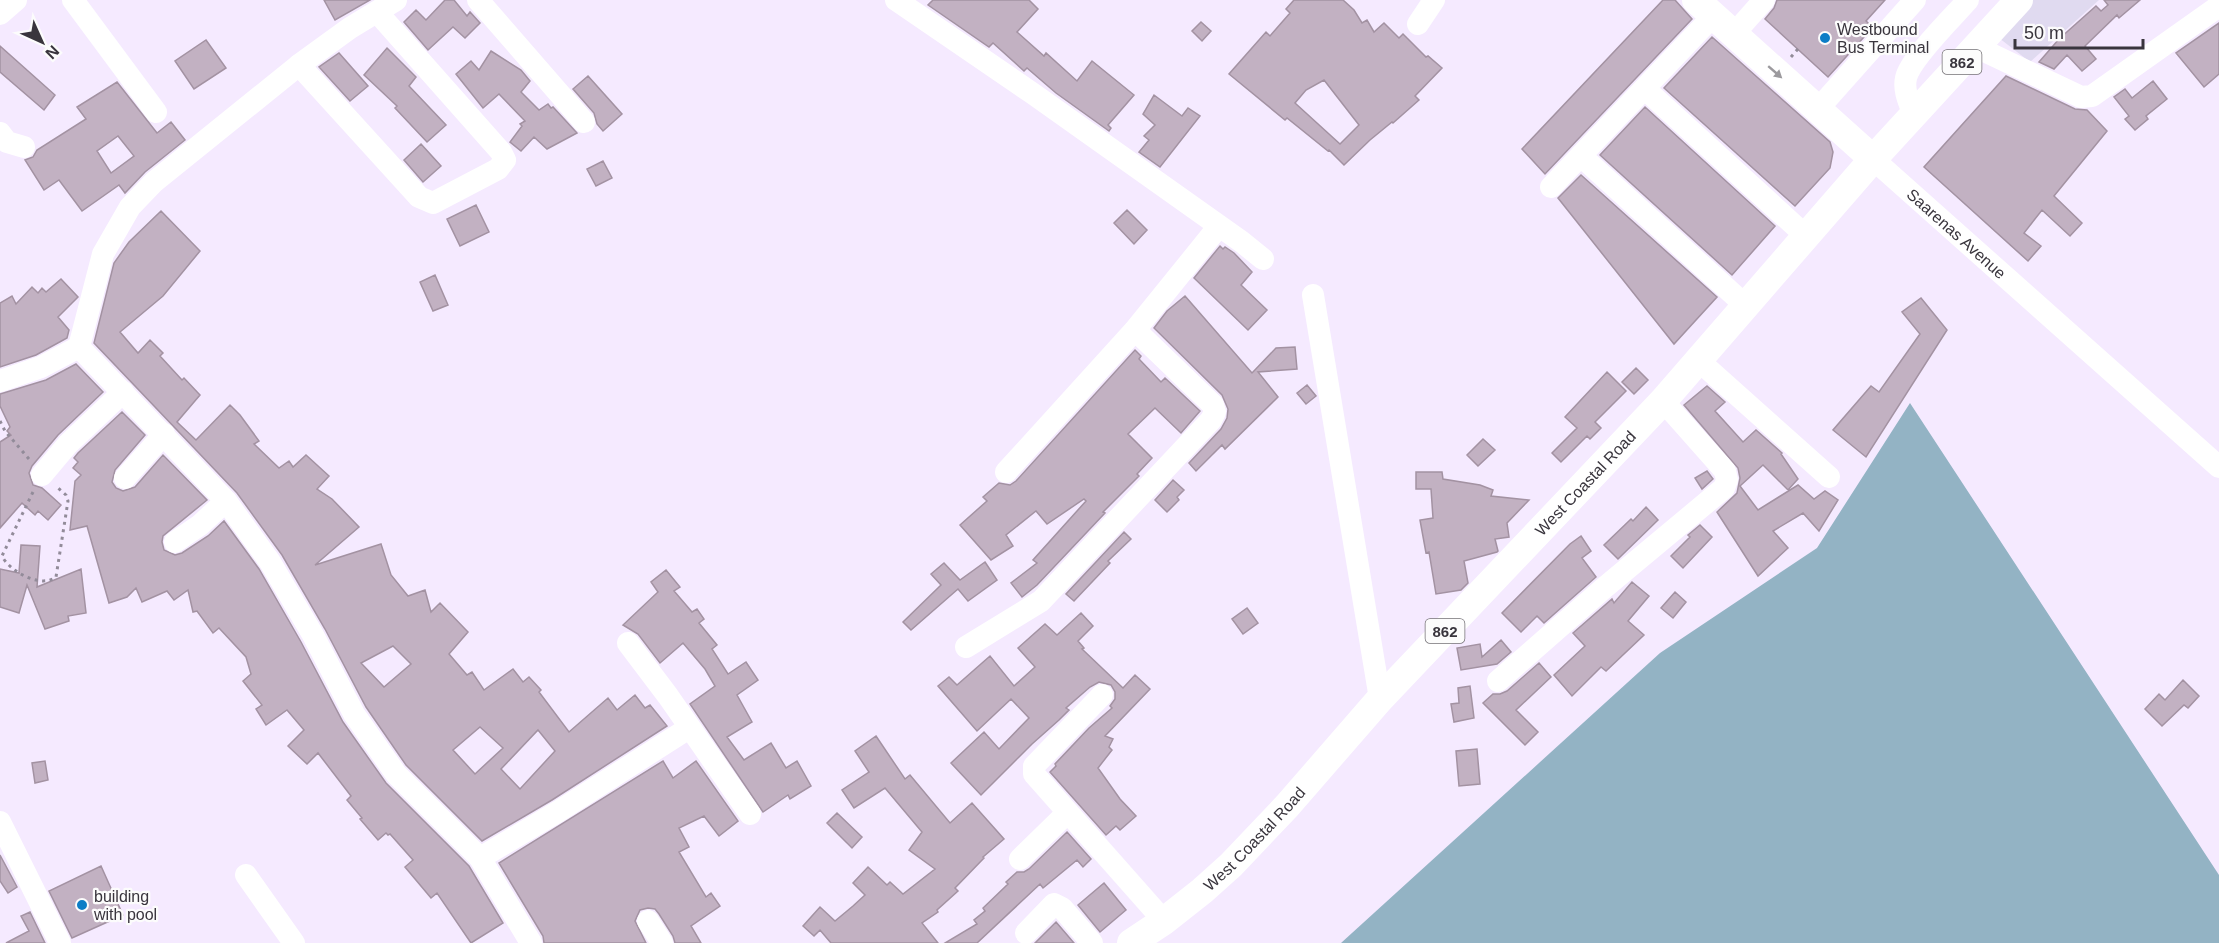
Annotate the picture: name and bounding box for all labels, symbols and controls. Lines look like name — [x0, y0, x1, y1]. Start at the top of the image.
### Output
north arrow — [12, 12, 72, 72]
scale bar — [2015, 12, 2142, 50]
place label: Westbound Bus Terminal — [1837, 21, 1929, 56]
text: 50 m — [2024, 23, 2064, 43]
marker: Westbound Bus Terminal — [1818, 31, 1832, 45]
text: N — [42, 42, 62, 62]
road number: 862 — [1942, 50, 1982, 74]
one-way arrow — [1768, 65, 1783, 79]
street label: Saarenas Avenue — [1904, 185, 2009, 282]
street label: West Coastal Road — [1532, 427, 1639, 539]
road number: 862 — [1426, 619, 1464, 643]
street label: West Coastal Road — [1200, 783, 1308, 894]
place label: building with pool — [93, 888, 157, 923]
marker: building with pool — [75, 898, 89, 912]

